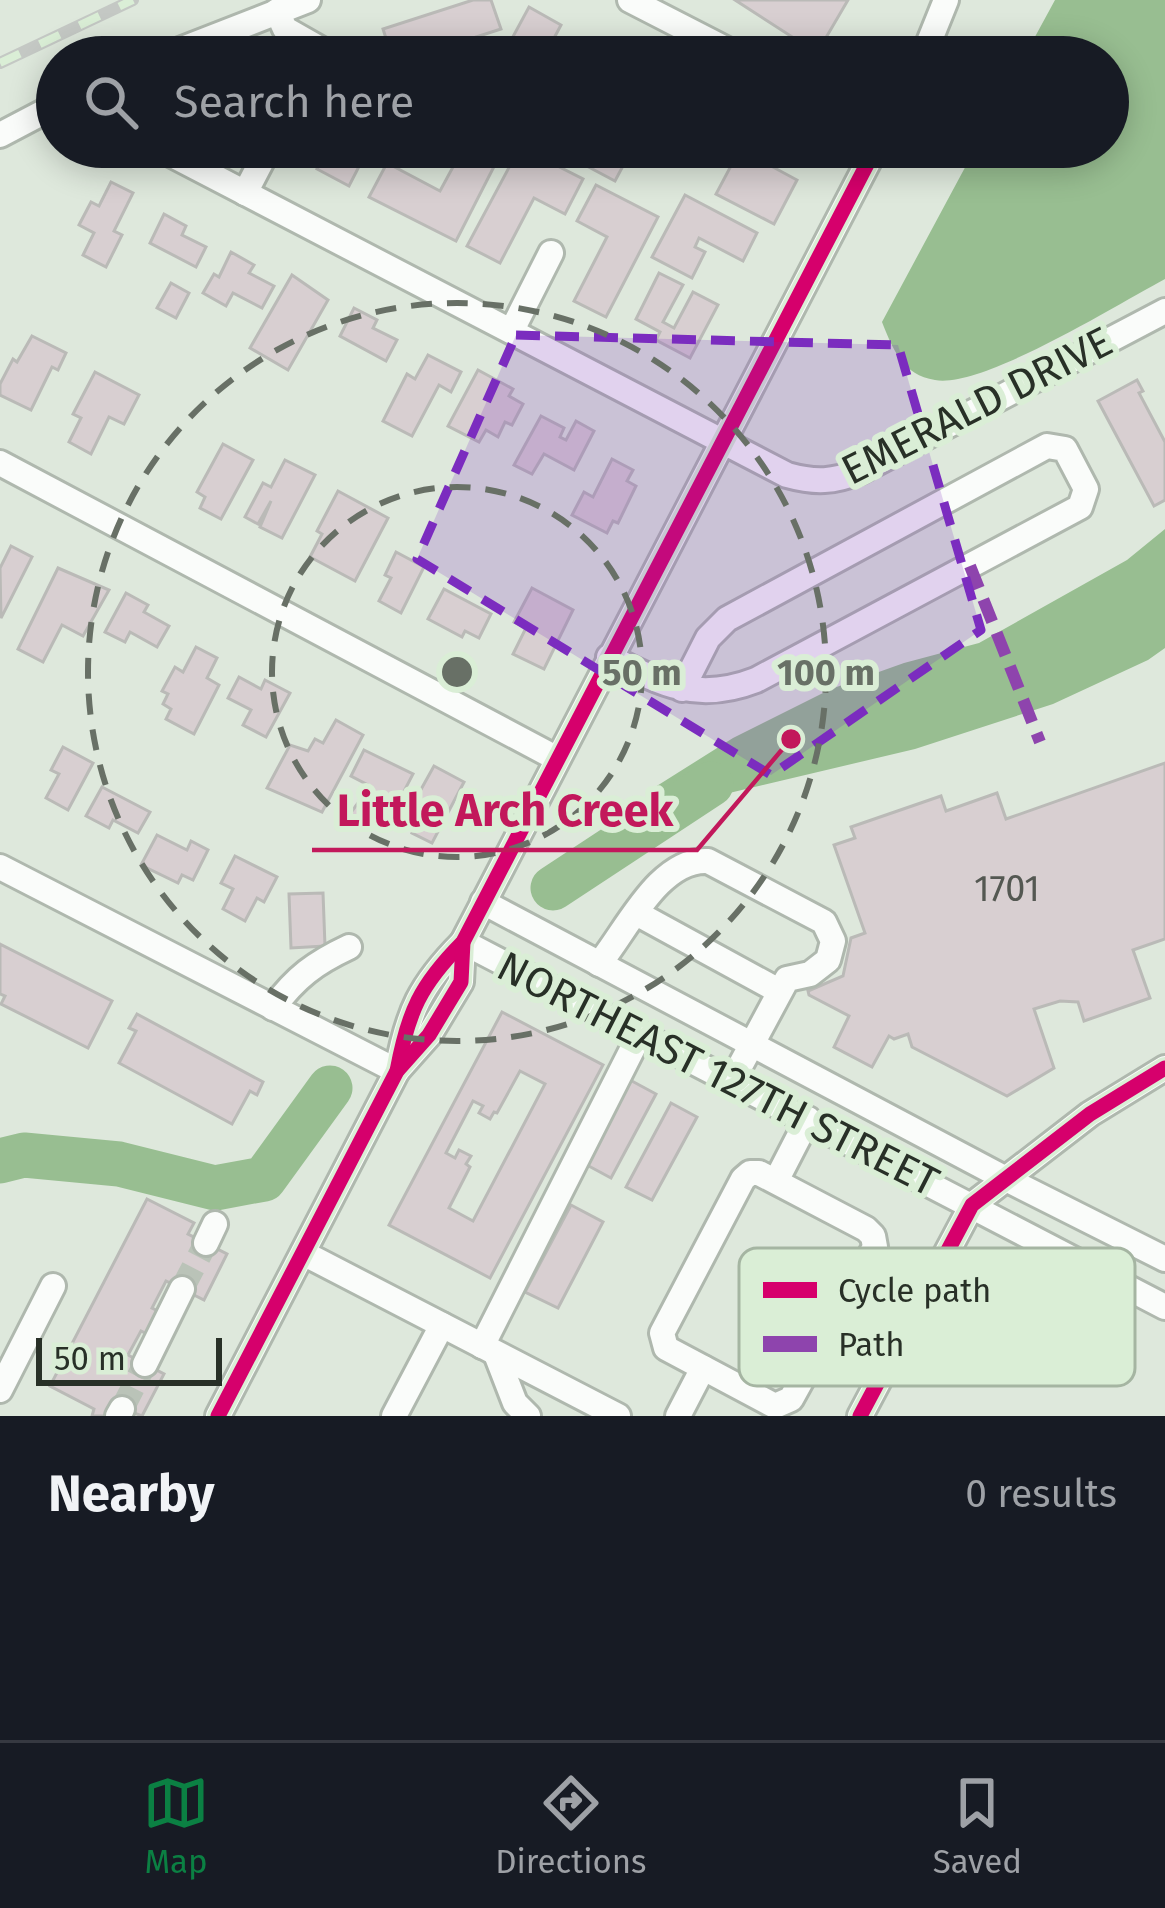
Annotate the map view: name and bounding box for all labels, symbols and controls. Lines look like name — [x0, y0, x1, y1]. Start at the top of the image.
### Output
search box — [36, 36, 1129, 168]
icon: search — [78, 69, 144, 135]
text: Search here — [174, 75, 414, 129]
street label: EMERALD DRIVE — [833, 316, 1121, 496]
centre of rings — [436, 651, 478, 693]
text: 50 m — [602, 651, 682, 695]
text: 100 m — [777, 651, 875, 695]
callout: Little Arch Creek — [312, 769, 697, 850]
text: Little Arch Creek — [337, 784, 674, 838]
house number: 1701 — [974, 867, 1040, 911]
street label: NORTHEAST 127TH STREET — [489, 941, 947, 1207]
legend — [739, 1248, 1135, 1386]
text: Cycle path — [838, 1271, 991, 1311]
text: Path — [838, 1325, 905, 1365]
scale bar — [36, 1332, 222, 1385]
text: 50 m — [54, 1339, 126, 1379]
text: Nearby — [48, 1463, 214, 1525]
text: 0 results — [965, 1471, 1117, 1517]
tab: Map — [143, 1770, 209, 1882]
tab: Directions — [495, 1770, 647, 1882]
tab: Saved — [933, 1770, 1022, 1882]

